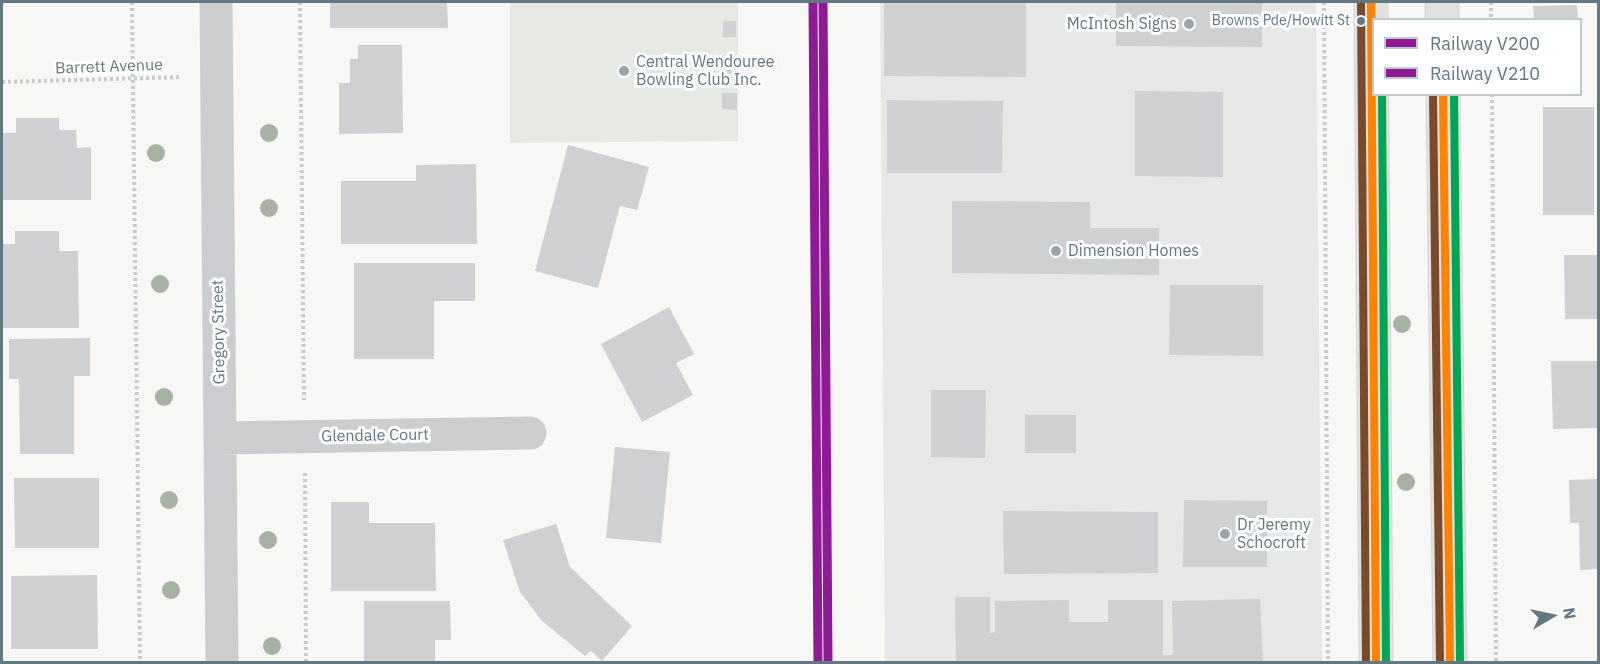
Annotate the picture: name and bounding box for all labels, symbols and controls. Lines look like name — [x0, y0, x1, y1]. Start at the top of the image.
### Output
place label: Browns Pde/Howitt St — [1212, 13, 1350, 29]
place label: McIntosh Signs — [1067, 14, 1177, 34]
marker: Browns Pde/Howitt St — [1355, 15, 1367, 27]
marker: McIntosh Signs — [1182, 17, 1196, 31]
legend — [1372, 18, 1582, 96]
text: Railway V200 — [1430, 32, 1540, 55]
place label: Central Wendouree Bowling Club Inc. — [636, 52, 774, 90]
street label: Barrett Avenue — [55, 56, 163, 78]
text: Railway V210 — [1430, 62, 1540, 85]
marker: Central Wendouree Bowling Club Inc. — [617, 64, 631, 78]
place label: Dimension Homes — [1068, 241, 1199, 261]
marker: Dimension Homes — [1049, 244, 1063, 258]
street label: Gregory Street — [208, 279, 230, 385]
street label: Glendale Court — [321, 425, 429, 447]
place label: Dr Jeremy Schocroft — [1237, 515, 1311, 553]
marker: Dr Jeremy Schocroft — [1218, 527, 1232, 541]
north arrow — [1522, 586, 1582, 646]
text: N — [1559, 606, 1581, 620]

